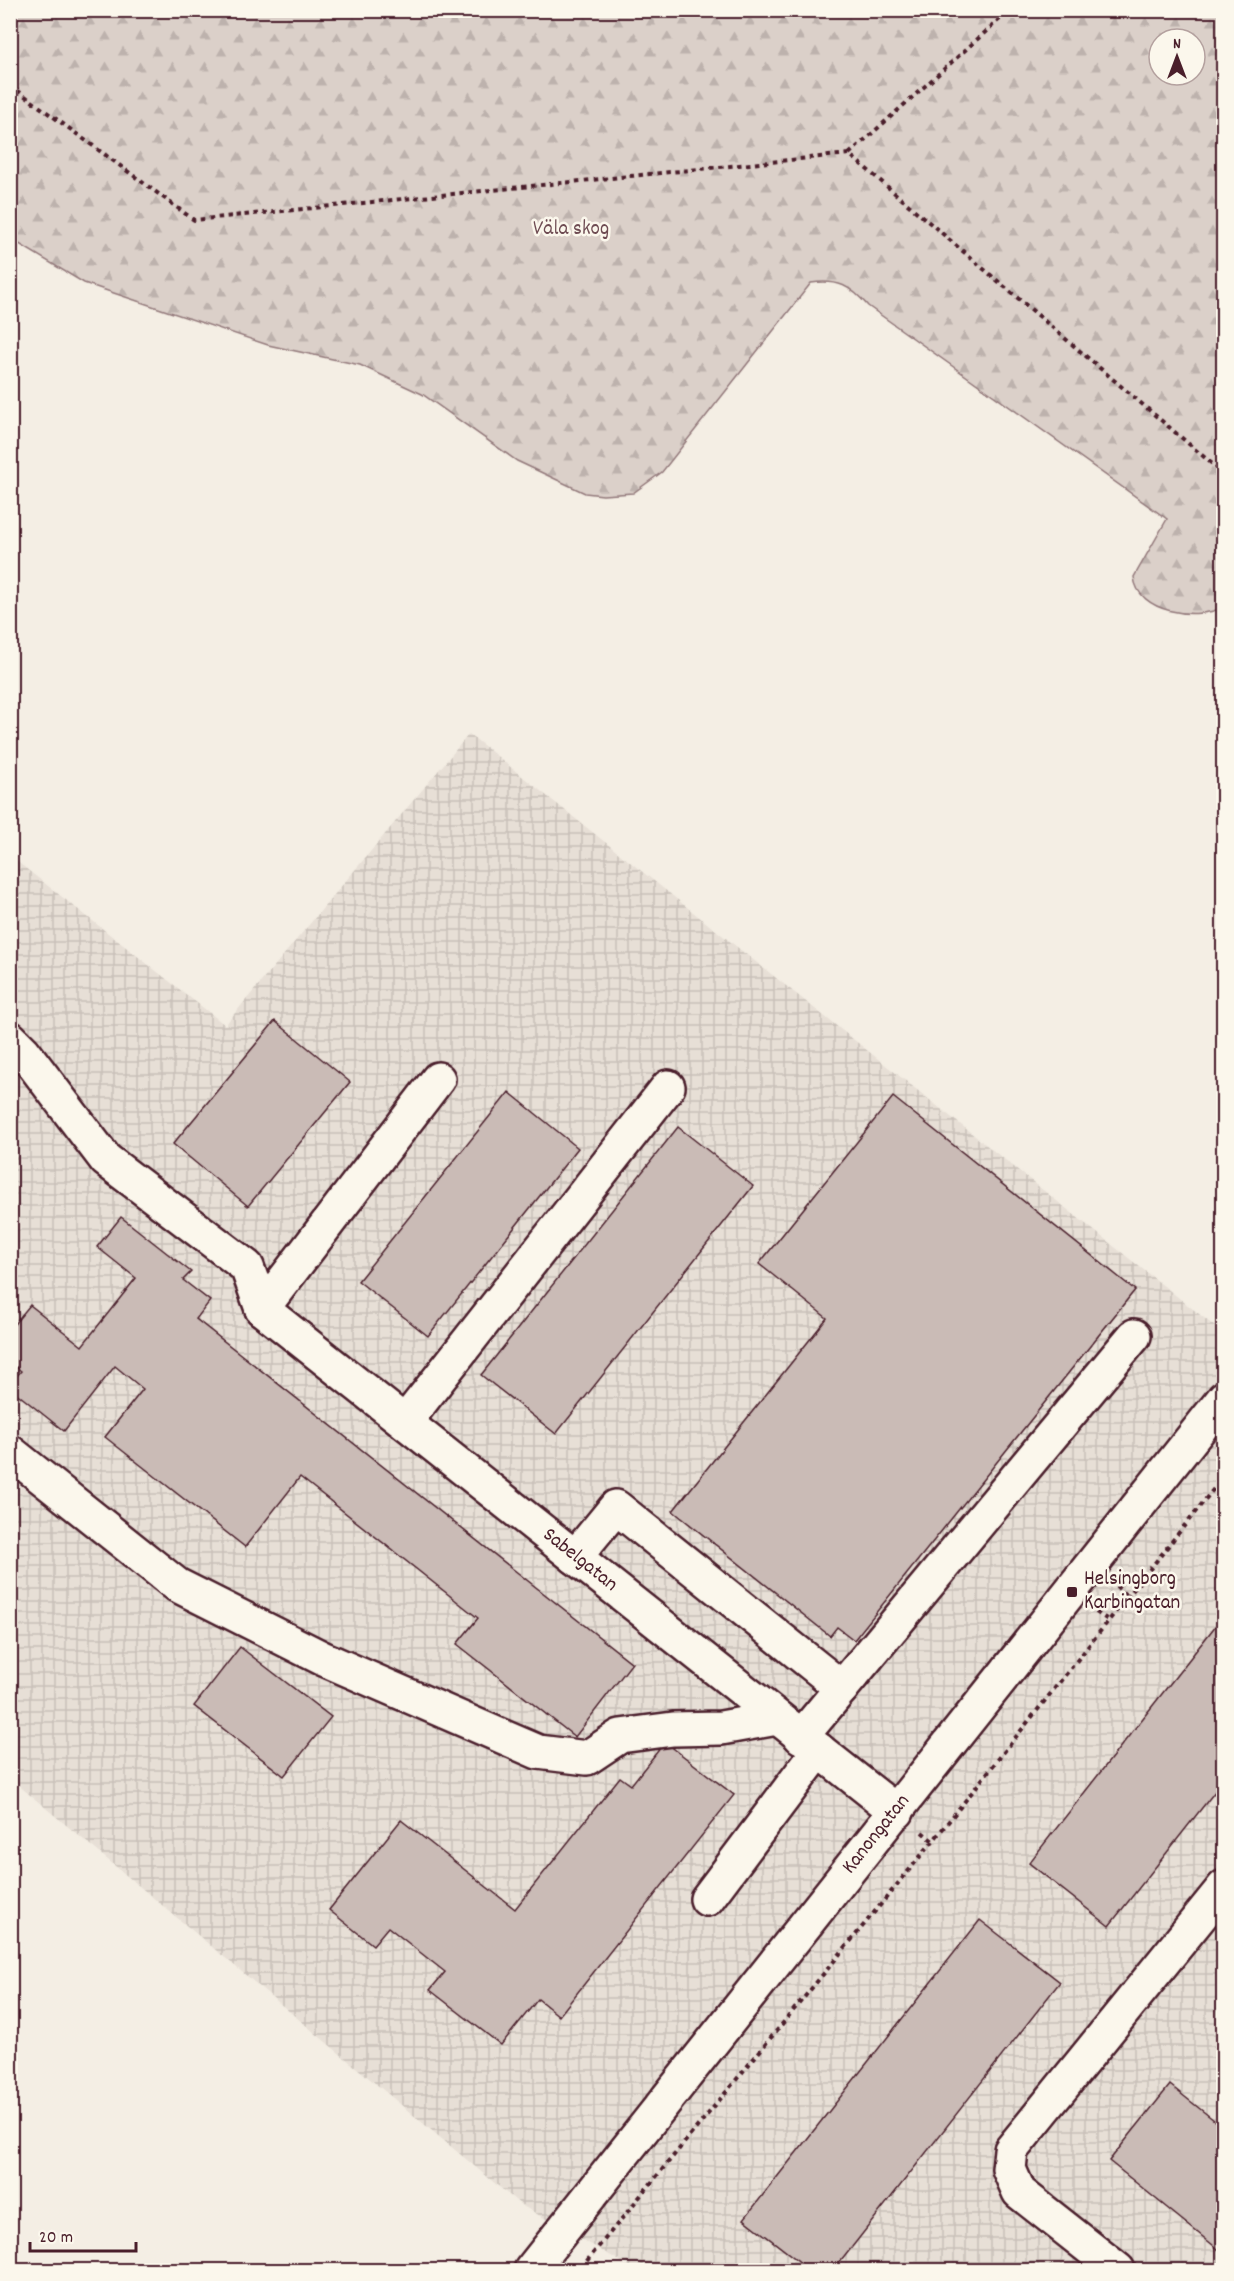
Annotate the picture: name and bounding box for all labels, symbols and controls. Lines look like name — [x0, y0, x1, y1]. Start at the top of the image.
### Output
north arrow — [1147, 27, 1207, 87]
text: N — [1173, 33, 1181, 56]
park label: Väla skog — [533, 215, 609, 245]
street label: Sabelgatan — [535, 1521, 624, 1600]
place label: Helsingborg Karbingatan — [1084, 1565, 1180, 1619]
marker: Helsingborg Karbingatan — [1065, 1585, 1079, 1599]
street label: Kanongatan — [836, 1788, 918, 1881]
scale bar — [30, 2215, 136, 2253]
text: 20 m — [39, 2226, 73, 2251]

